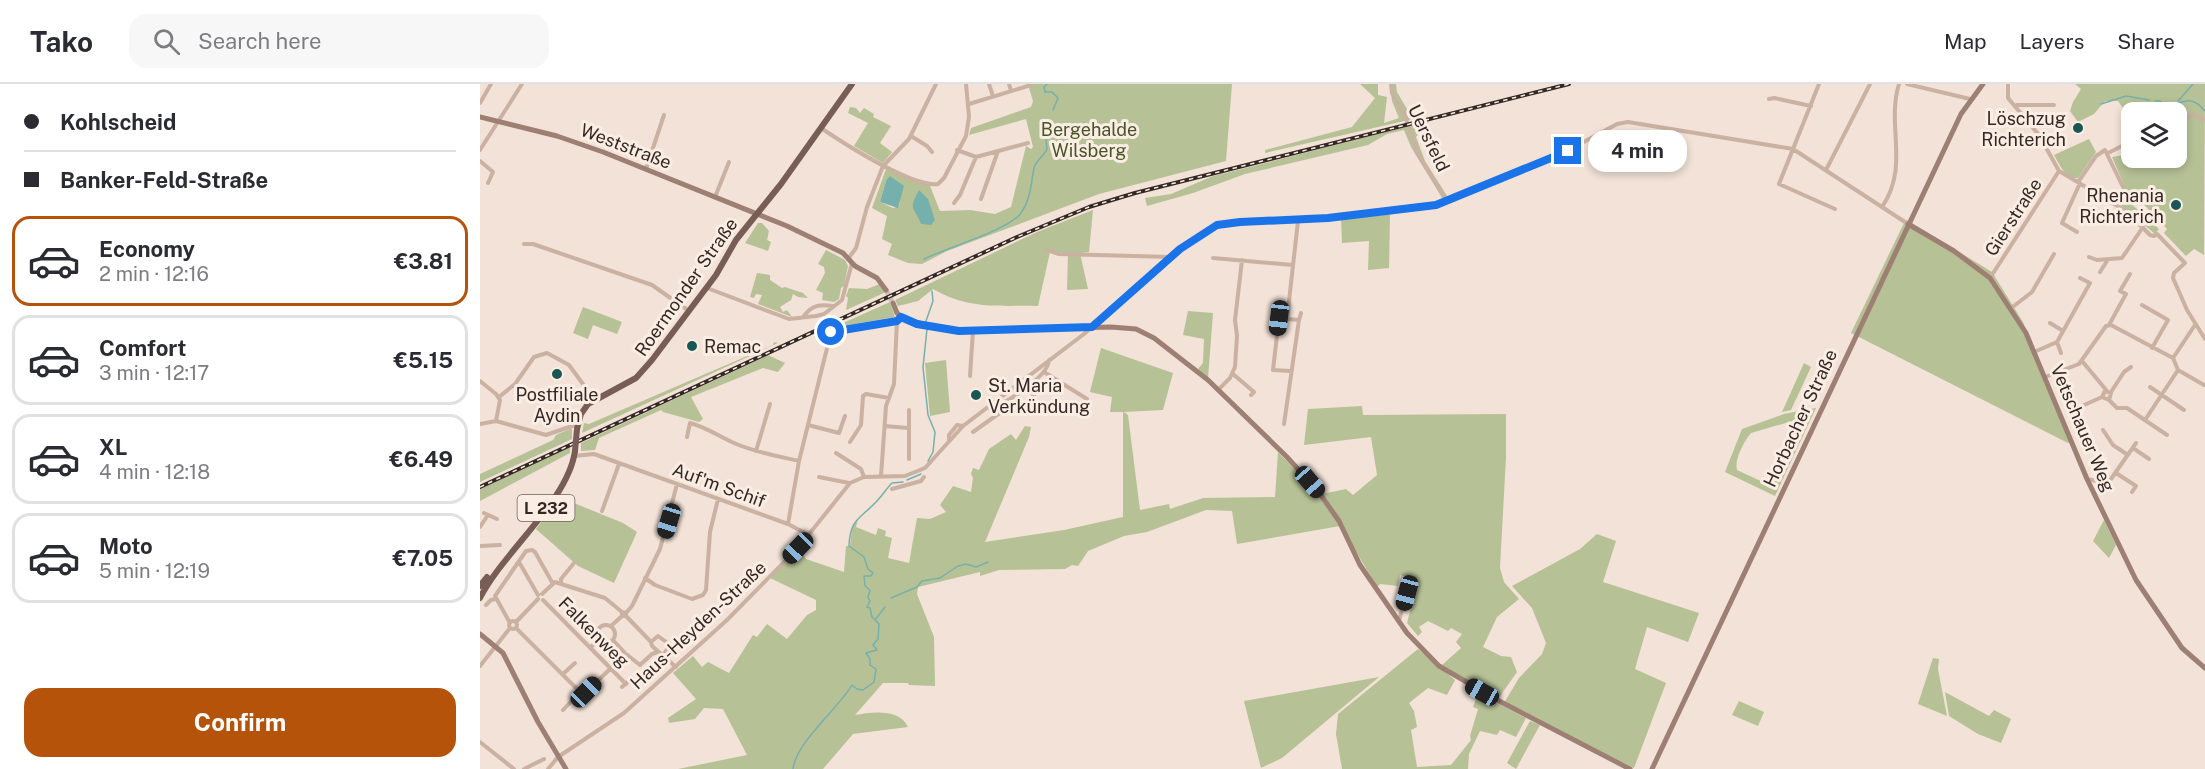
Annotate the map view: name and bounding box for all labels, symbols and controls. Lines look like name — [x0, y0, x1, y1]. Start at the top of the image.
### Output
search box — [129, 14, 549, 68]
text: Tako — [30, 25, 93, 58]
icon: search — [150, 25, 183, 58]
text: Search here — [198, 28, 322, 54]
text: Map — [1944, 29, 1987, 54]
text: Layers — [2020, 29, 2084, 54]
text: Share — [2117, 29, 2175, 54]
street label: Uersfeld — [1404, 101, 1454, 175]
map controls — [2121, 102, 2187, 168]
button: layers — [2121, 102, 2187, 168]
place label: Löschzug Richterich — [1981, 108, 2066, 150]
text: Kohlscheid — [60, 109, 176, 135]
street label: Weststraße — [578, 119, 674, 173]
park label: Bergehalde Wilsberg — [1041, 119, 1137, 161]
marker: Löschzug Richterich — [2071, 121, 2085, 135]
callout: 4 min — [1589, 130, 1688, 172]
route end — [1554, 137, 1581, 164]
text: 4 min — [1611, 139, 1664, 163]
text: Banker-Feld-Straße — [60, 167, 268, 193]
street label: Gierstraße — [1980, 174, 2046, 260]
place label: Rhenania Richterich — [2079, 185, 2164, 227]
marker: Rhenania Richterich — [2169, 198, 2183, 212]
street label: Roermonder Straße — [630, 214, 742, 360]
icon: car — [27, 234, 81, 288]
text: Economy — [99, 236, 195, 262]
text: €3.81 — [394, 248, 453, 274]
text: 2 min · 12:16 — [99, 262, 209, 286]
car — [1268, 299, 1290, 337]
route start — [817, 318, 844, 345]
icon: car — [27, 333, 81, 387]
text: Comfort — [99, 335, 186, 361]
place label: Remac — [704, 336, 761, 357]
marker: Remac — [685, 339, 699, 353]
street label: Horbacher Straße — [1759, 346, 1841, 490]
text: €5.15 — [394, 347, 453, 373]
text: 3 min · 12:17 — [99, 361, 209, 385]
street label: Vetschauer Weg — [2047, 361, 2119, 495]
marker: Postfiliale Aydin — [550, 367, 564, 381]
place label: St. Maria Verkündung — [988, 375, 1090, 417]
place label: Postfiliale Aydin — [515, 384, 599, 426]
marker: St. Maria Verkündung — [969, 388, 983, 402]
icon: car — [27, 432, 81, 486]
text: XL — [99, 434, 127, 460]
text: €6.49 — [389, 446, 453, 472]
street label: Auf'm Schif — [670, 458, 768, 512]
text: 4 min · 12:18 — [99, 460, 210, 484]
car — [1291, 463, 1329, 501]
road number: L 232 — [518, 495, 574, 521]
car — [655, 501, 683, 541]
car — [779, 529, 817, 567]
icon: car — [27, 531, 81, 585]
text: Moto — [99, 533, 153, 559]
text: €7.05 — [392, 545, 453, 571]
street label: Haus-Heyden-Straße — [626, 557, 770, 693]
text: 5 min · 12:19 — [99, 559, 210, 583]
car — [1394, 573, 1420, 613]
street label: Falkenweg — [554, 592, 634, 672]
car — [567, 673, 605, 711]
car — [1462, 675, 1502, 709]
button: Confirm — [24, 688, 456, 757]

